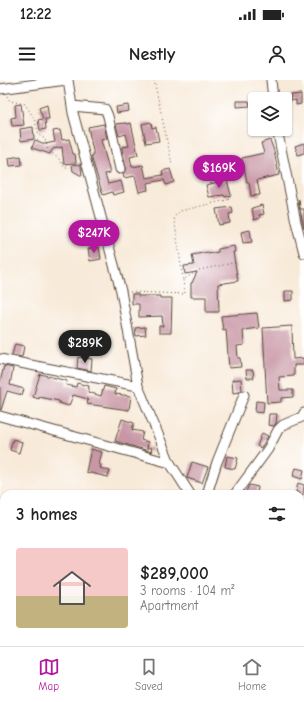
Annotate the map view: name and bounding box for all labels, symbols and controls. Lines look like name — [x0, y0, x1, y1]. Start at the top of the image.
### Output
text: 12:22 — [20, 5, 51, 23]
icon: menu — [16, 43, 38, 65]
icon: person — [266, 43, 288, 65]
text: Nestly — [129, 44, 175, 65]
map controls — [248, 92, 292, 136]
button: layers — [248, 92, 292, 136]
pin: $169K — [191, 155, 247, 189]
text: $169K — [202, 160, 236, 175]
pin: $247K — [66, 220, 122, 254]
text: $247K — [77, 225, 111, 240]
pin: $289K — [57, 330, 113, 364]
text: $289K — [67, 335, 103, 350]
icon: filters — [266, 503, 288, 525]
text: 3 homes — [16, 505, 77, 524]
icon: home — [48, 564, 96, 612]
text: $289,000 — [140, 564, 209, 583]
text: 3 rooms · 104 m² — [140, 583, 234, 598]
text: Apartment — [140, 598, 198, 613]
tab: Map — [38, 656, 60, 693]
tab: Saved — [135, 656, 163, 693]
tab: Home — [238, 656, 266, 693]

